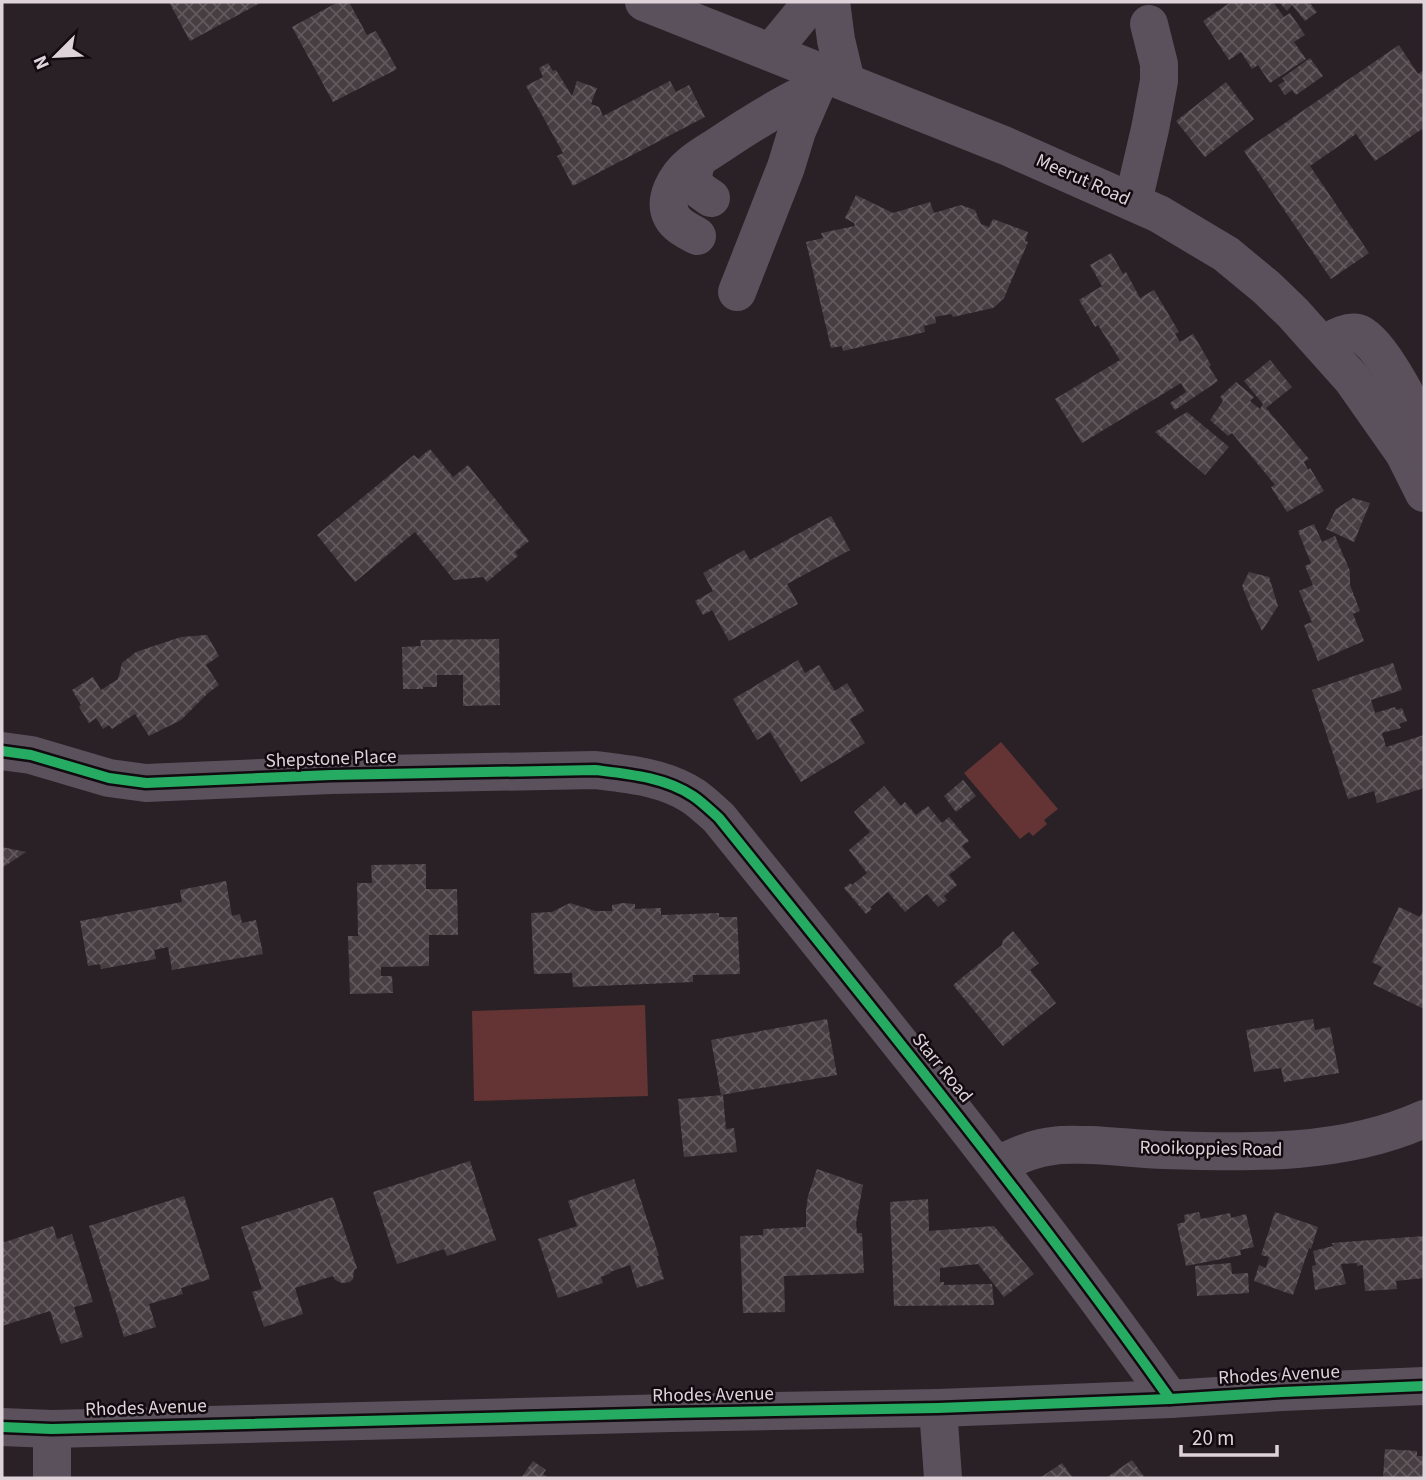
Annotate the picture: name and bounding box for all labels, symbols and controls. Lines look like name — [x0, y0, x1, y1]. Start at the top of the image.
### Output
north arrow — [21, 21, 91, 91]
text: N — [27, 51, 57, 74]
street label: Meerut Road — [1032, 147, 1134, 213]
street label: Shepstone Place — [265, 743, 397, 775]
street label: Starr Road — [905, 1027, 979, 1109]
street label: Rooikoppies Road — [1139, 1134, 1283, 1164]
street label: Rhodes Avenue — [1218, 1358, 1340, 1392]
street label: Rhodes Avenue — [652, 1380, 774, 1410]
street label: Rhodes Avenue — [85, 1392, 207, 1424]
scale bar — [1181, 1414, 1277, 1458]
text: 20 m — [1192, 1423, 1234, 1453]

